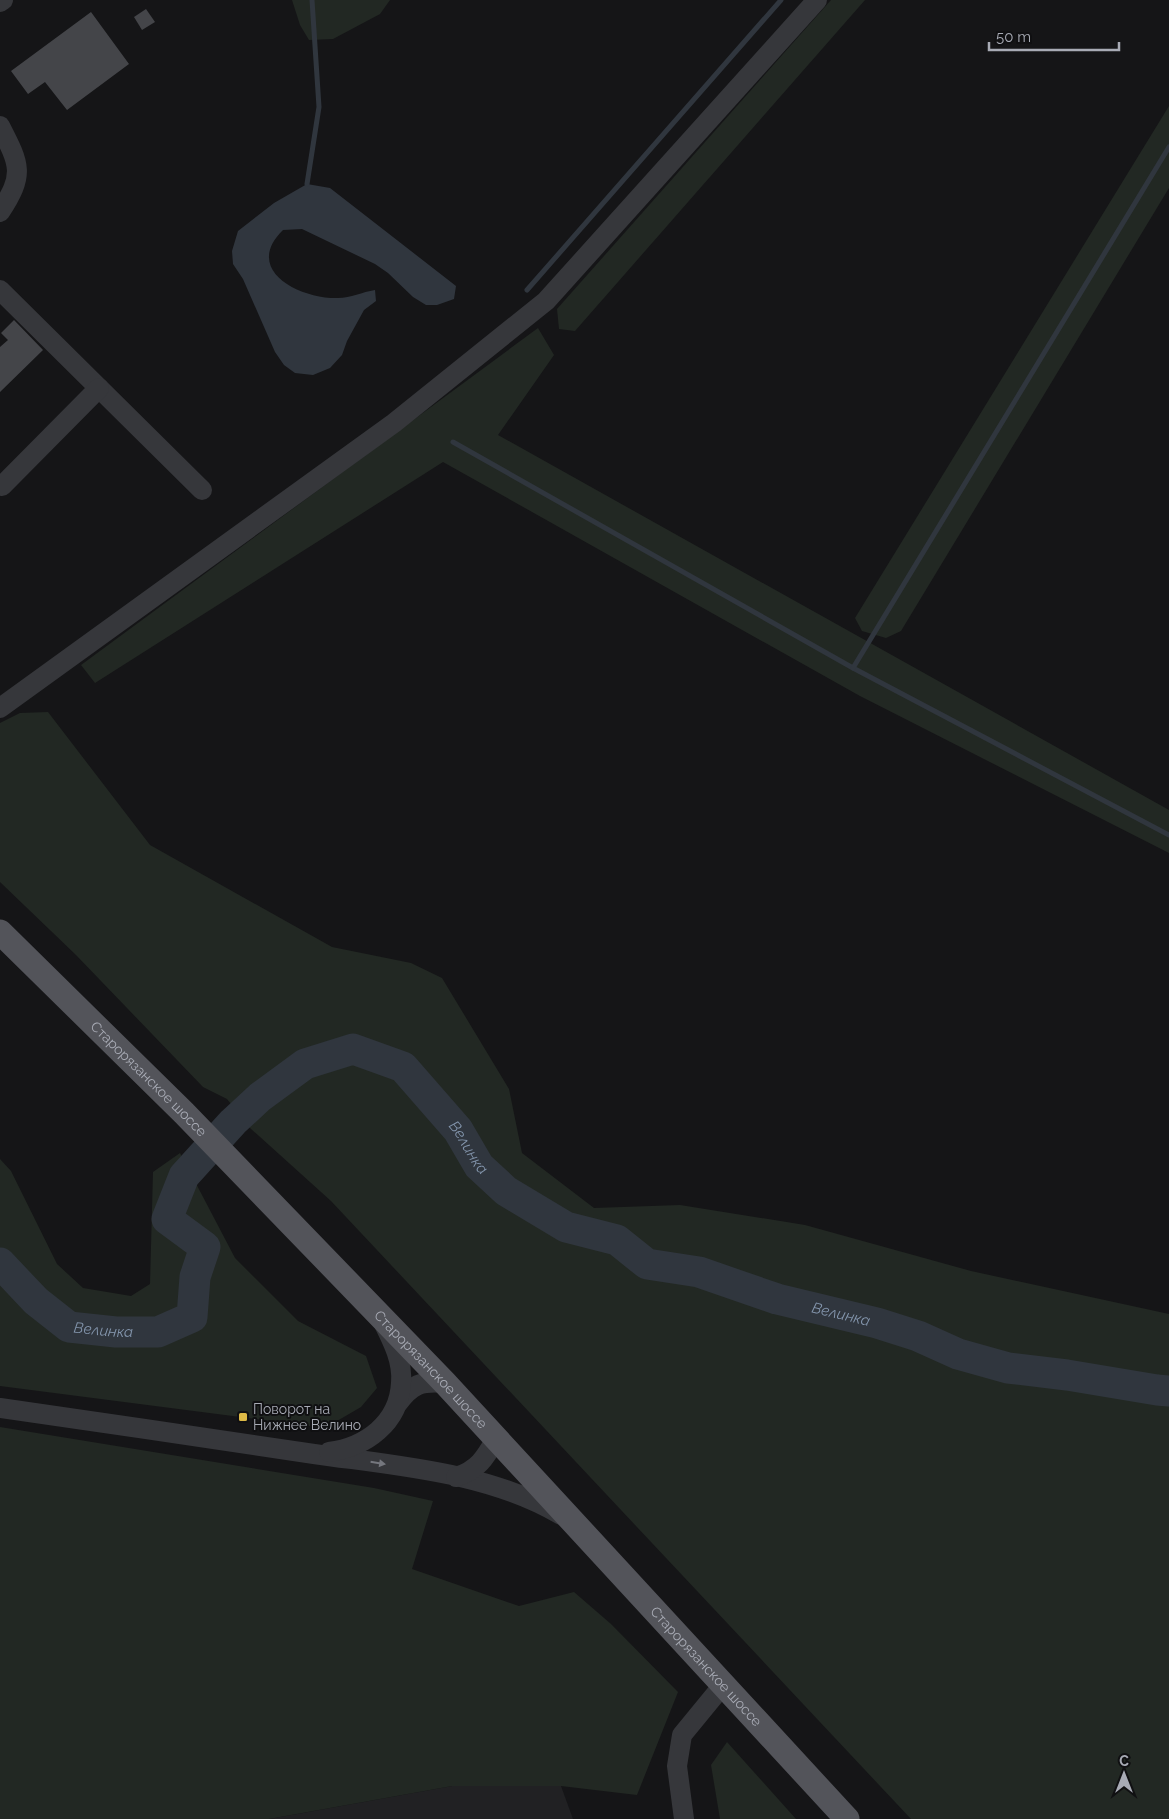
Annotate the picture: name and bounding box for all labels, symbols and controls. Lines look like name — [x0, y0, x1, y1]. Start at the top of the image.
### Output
scale bar — [989, 20, 1119, 52]
text: 50 m — [996, 28, 1031, 46]
street label: Старорязанское шоссе — [88, 1018, 210, 1140]
water label: Велинка — [445, 1117, 491, 1178]
water label: Велинка — [810, 1299, 872, 1330]
street label: Старорязанское шоссе — [371, 1307, 491, 1432]
water label: Велинка — [73, 1319, 133, 1341]
place label: Поворот на Нижнее Велино — [253, 1401, 361, 1433]
marker: Поворот на Нижнее Велино — [237, 1411, 249, 1423]
one-way arrow — [371, 1460, 387, 1468]
street label: Старорязанское шоссе — [647, 1603, 765, 1729]
north arrow — [1099, 1749, 1149, 1799]
text: С — [1119, 1753, 1129, 1769]

